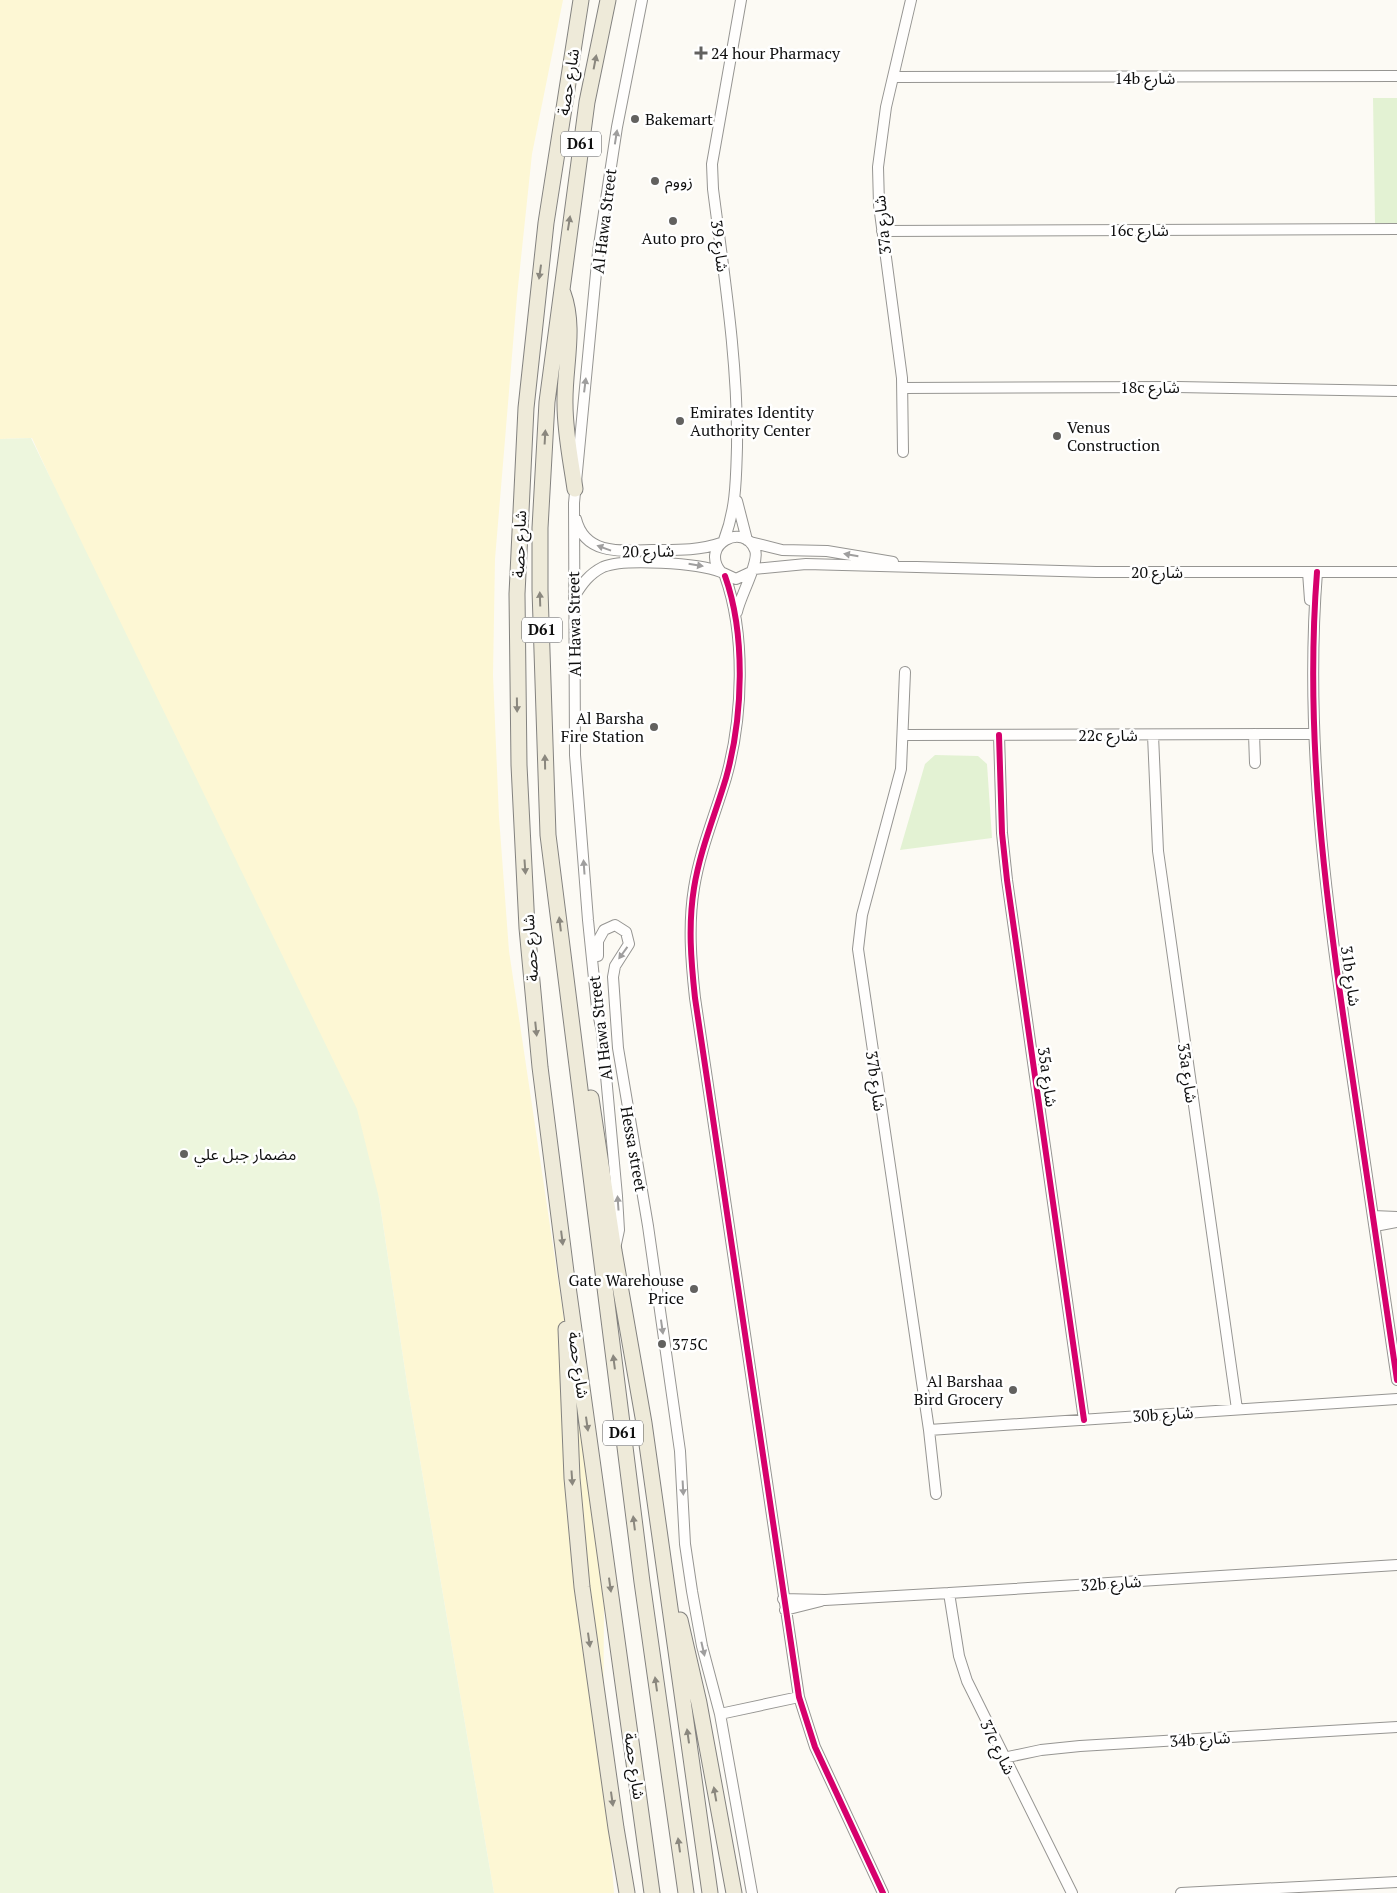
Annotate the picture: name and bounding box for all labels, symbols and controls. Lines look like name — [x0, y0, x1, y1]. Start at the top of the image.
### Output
place label: 24 hour Pharmacy — [711, 42, 841, 64]
street label: شارع حصة — [552, 47, 586, 117]
marker: 24 hour Pharmacy — [695, 47, 707, 59]
one-way arrow — [591, 55, 599, 70]
street label: 14b شارع — [1115, 67, 1175, 91]
place label: Bakemart — [645, 108, 713, 130]
marker: Bakemart — [629, 113, 641, 125]
one-way arrow — [612, 128, 620, 144]
road number: D61 — [561, 132, 601, 156]
street label: Al Hawa Street — [587, 167, 621, 275]
place label: زووم — [665, 170, 693, 194]
marker: زووم — [649, 175, 661, 187]
street label: 37a شارع — [868, 194, 898, 256]
one-way arrow — [566, 214, 574, 230]
marker: Auto pro — [667, 215, 679, 227]
street label: شارع 39 — [704, 219, 734, 273]
street label: 16c شارع — [1109, 219, 1169, 243]
place label: Auto pro — [642, 227, 705, 249]
one-way arrow — [536, 264, 544, 280]
one-way arrow — [581, 376, 589, 392]
street label: 18c شارع — [1120, 376, 1180, 400]
place label: Emirates Identity Authority Center — [690, 401, 815, 441]
marker: Emirates Identity Authority Center — [674, 415, 686, 427]
place label: Venus Construction — [1067, 416, 1161, 456]
one-way arrow — [541, 429, 549, 445]
marker: Venus Construction — [1051, 430, 1063, 442]
street label: شارع حصة — [507, 510, 533, 578]
street label: شارع 20 — [622, 540, 674, 564]
one-way arrow — [596, 544, 611, 552]
one-way arrow — [843, 550, 859, 558]
street label: شارع 20 — [1131, 561, 1183, 585]
one-way arrow — [689, 562, 705, 570]
street label: Al Hawa Street — [562, 571, 586, 677]
one-way arrow — [536, 591, 544, 607]
road number: D61 — [522, 618, 562, 642]
one-way arrow — [513, 697, 521, 713]
place label: Al Barsha Fire Station — [561, 707, 644, 747]
marker: Al Barsha Fire Station — [648, 721, 660, 733]
street label: 22c شارع — [1078, 724, 1138, 748]
one-way arrow — [541, 754, 549, 770]
one-way arrow — [521, 859, 529, 875]
one-way arrow — [580, 859, 588, 875]
street label: شارع حصة — [517, 913, 545, 982]
one-way arrow — [556, 915, 564, 931]
street label: 31b شارع — [1334, 944, 1366, 1008]
one-way arrow — [618, 946, 628, 960]
street label: Al Hawa Street — [583, 974, 617, 1082]
one-way arrow — [533, 1022, 541, 1038]
street label: 33a شارع — [1171, 1042, 1203, 1105]
street label: 35a شارع — [1031, 1046, 1063, 1109]
street label: 37b شارع — [859, 1049, 891, 1113]
street label: Hessa street — [616, 1104, 652, 1194]
place label: مضمار جبل علي — [194, 1143, 296, 1167]
marker: مضمار جبل علي — [178, 1148, 190, 1160]
one-way arrow — [613, 1194, 621, 1210]
one-way arrow — [558, 1230, 566, 1246]
place label: Gate Warehouse Price — [568, 1269, 684, 1309]
marker: Gate Warehouse Price — [688, 1283, 700, 1295]
one-way arrow — [658, 1319, 666, 1335]
street label: شارع حصة — [561, 1330, 595, 1400]
place label: 375C — [672, 1333, 708, 1355]
marker: 375C — [656, 1338, 668, 1350]
one-way arrow — [610, 1353, 618, 1369]
place label: Al Barshaa Bird Grocery — [914, 1370, 1004, 1410]
marker: Al Barshaa Bird Grocery — [1007, 1384, 1019, 1396]
street label: 30b شارع — [1132, 1401, 1194, 1429]
one-way arrow — [583, 1417, 591, 1433]
road number: D61 — [603, 1420, 643, 1446]
one-way arrow — [568, 1471, 576, 1487]
one-way arrow — [679, 1480, 687, 1496]
one-way arrow — [630, 1514, 638, 1530]
street label: 32b شارع — [1080, 1570, 1142, 1598]
one-way arrow — [606, 1578, 614, 1594]
one-way arrow — [585, 1632, 593, 1648]
one-way arrow — [699, 1641, 707, 1656]
one-way arrow — [652, 1676, 660, 1692]
street label: 37c شارع — [973, 1716, 1021, 1779]
street label: 34b شارع — [1169, 1726, 1231, 1754]
one-way arrow — [683, 1728, 691, 1744]
street label: شارع حصة — [617, 1731, 651, 1801]
one-way arrow — [711, 1785, 719, 1801]
one-way arrow — [608, 1791, 616, 1807]
one-way arrow — [675, 1836, 683, 1852]

